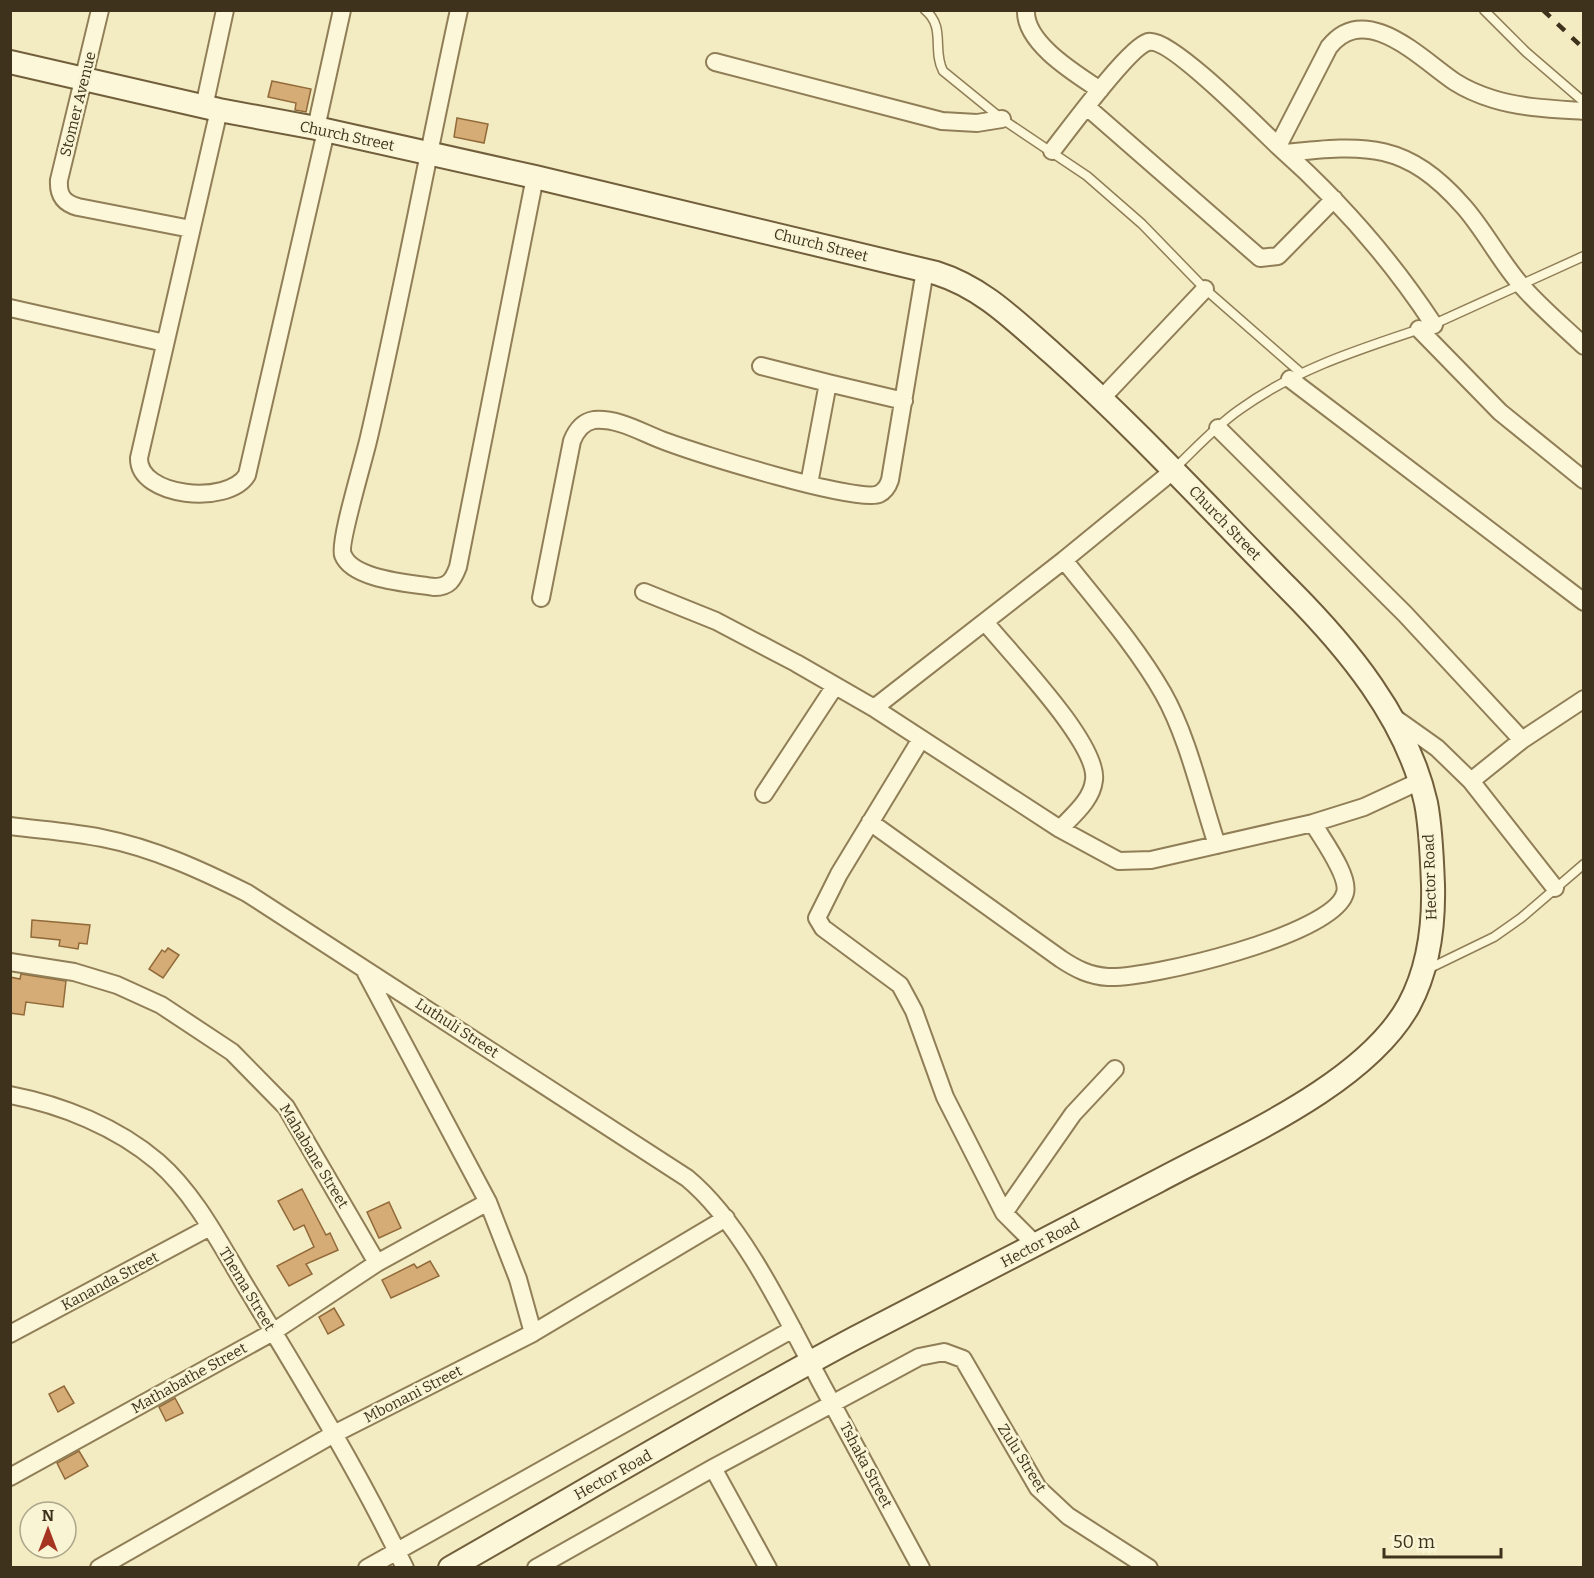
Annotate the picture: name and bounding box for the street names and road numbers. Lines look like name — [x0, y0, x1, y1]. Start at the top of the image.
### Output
street label: Stomer Avenue — [56, 50, 100, 158]
street label: Church Street — [298, 117, 396, 155]
street label: Church Street — [772, 225, 870, 266]
street label: Church Street — [1185, 482, 1265, 564]
street label: Hector Road — [1419, 834, 1440, 920]
street label: Luthuli Street — [412, 994, 502, 1062]
street label: Mahabane Street — [276, 1100, 353, 1212]
street label: Hector Road — [998, 1215, 1082, 1271]
street label: Thema Street — [215, 1244, 279, 1334]
street label: Kananda Street — [58, 1248, 162, 1314]
street label: Mathabathe Street — [128, 1339, 250, 1417]
street label: Mbonani Street — [361, 1361, 466, 1426]
street label: Tshaka Street — [836, 1419, 896, 1511]
street label: Zulu Street — [994, 1420, 1050, 1496]
street label: Hector Road — [571, 1446, 655, 1504]

